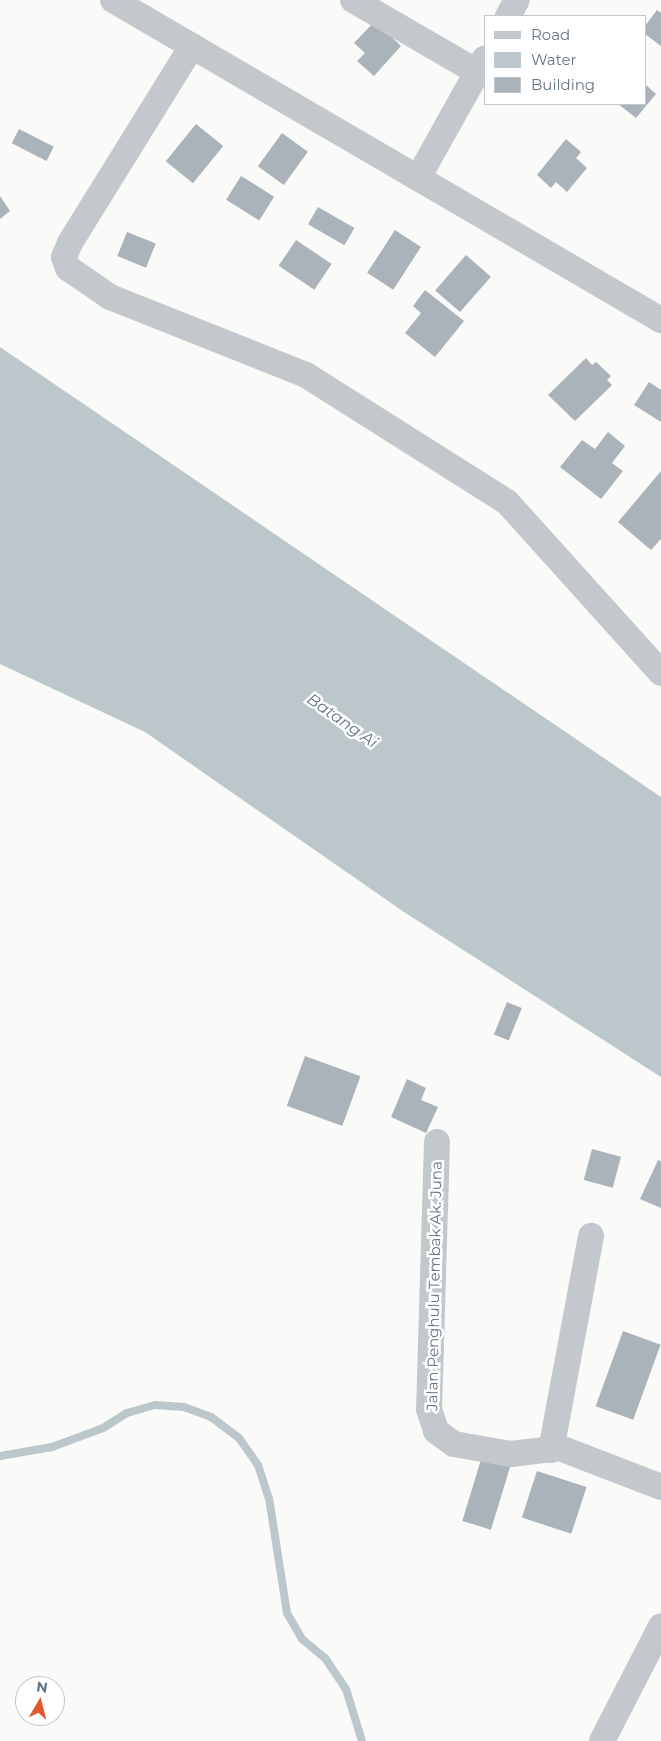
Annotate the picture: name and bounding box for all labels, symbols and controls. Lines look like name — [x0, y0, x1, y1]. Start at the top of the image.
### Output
legend — [483, 15, 646, 105]
text: Road — [531, 25, 570, 44]
text: Water — [531, 50, 577, 69]
text: Building — [531, 75, 595, 94]
water label: Batang Ai — [303, 690, 381, 752]
street label: Jalan Penghulu Tembak Ak. Juna — [423, 1161, 445, 1411]
north arrow — [15, 1676, 65, 1726]
text: N — [35, 1677, 49, 1697]

